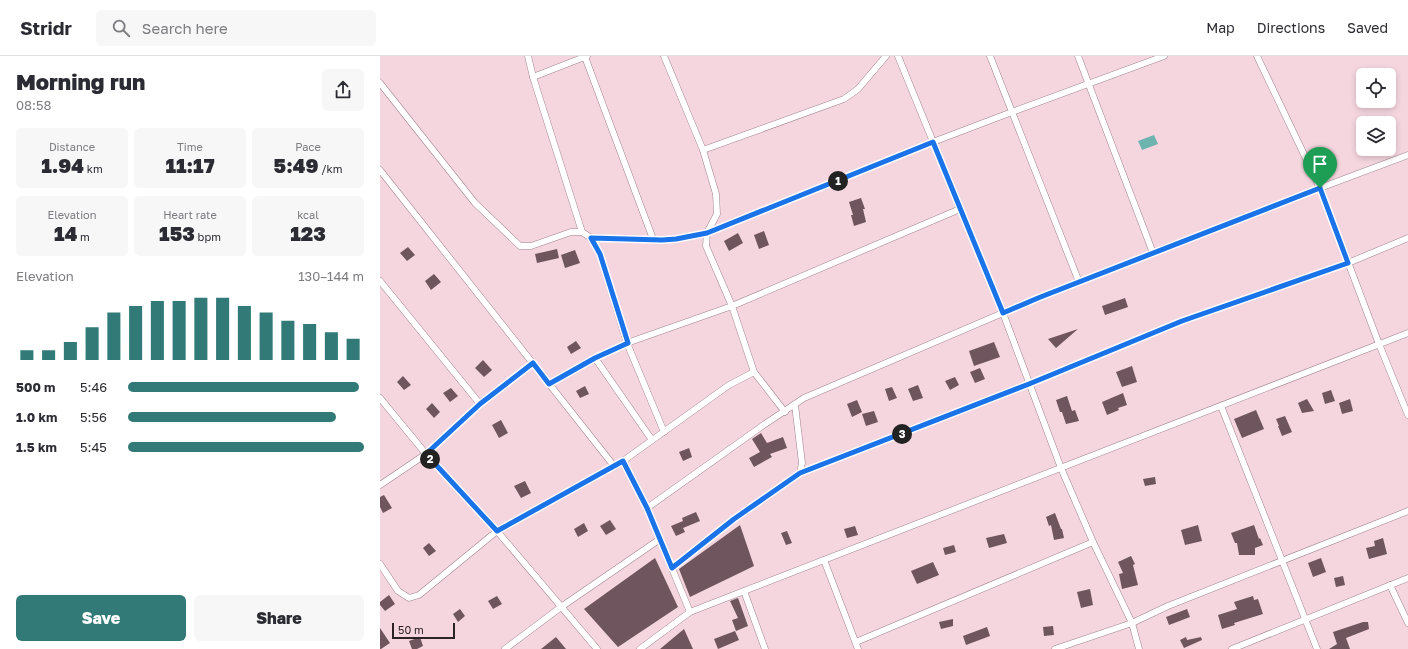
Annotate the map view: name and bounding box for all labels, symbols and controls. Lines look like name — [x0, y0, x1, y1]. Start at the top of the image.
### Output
search box — [96, 10, 376, 46]
text: Stridr — [20, 16, 72, 39]
icon: search — [110, 17, 132, 39]
text: Search here — [142, 19, 228, 37]
text: Map — [1206, 19, 1235, 36]
text: Directions — [1257, 19, 1325, 36]
text: Saved — [1347, 19, 1388, 36]
text: Morning run — [16, 68, 145, 95]
map controls — [1356, 68, 1396, 156]
button: locate — [1356, 68, 1396, 108]
button: share — [322, 69, 364, 111]
text: 08:58 — [16, 97, 51, 113]
button: layers — [1356, 116, 1396, 156]
text: Distance — [49, 140, 95, 153]
text: Time — [177, 140, 203, 153]
text: Pace — [295, 140, 321, 153]
pin — [1303, 147, 1337, 188]
text: 1.94 — [41, 153, 84, 177]
text: 11:17 — [165, 153, 215, 177]
text: 5:49 — [274, 153, 318, 177]
icon: arrive — [1309, 153, 1331, 175]
text: km — [84, 162, 103, 175]
text: /km — [318, 162, 342, 175]
pin: 1 — [828, 171, 848, 191]
text: 1 — [835, 174, 841, 187]
text: Elevation — [48, 208, 96, 221]
text: Heart rate — [163, 208, 217, 221]
text: kcal — [297, 208, 319, 221]
text: 14 — [54, 221, 77, 245]
text: 153 — [159, 221, 195, 245]
text: 123 — [290, 221, 326, 245]
text: m — [77, 230, 90, 243]
text: bpm — [195, 230, 221, 243]
text: Elevation — [16, 268, 74, 284]
text: 130–144 m — [298, 268, 364, 284]
text: 500 m — [16, 379, 55, 395]
text: 5:46 — [80, 379, 107, 395]
text: 1.0 km — [16, 409, 57, 425]
text: 5:56 — [80, 409, 107, 425]
pin: 3 — [892, 424, 912, 444]
text: 3 — [899, 427, 905, 440]
text: 1.5 km — [16, 439, 57, 455]
text: 5:45 — [80, 439, 107, 455]
pin: 2 — [420, 449, 440, 469]
text: 2 — [427, 452, 433, 465]
button: Save — [16, 595, 186, 641]
button: Share — [194, 595, 364, 641]
scale bar — [392, 621, 455, 640]
text: 50 m — [398, 623, 424, 636]

